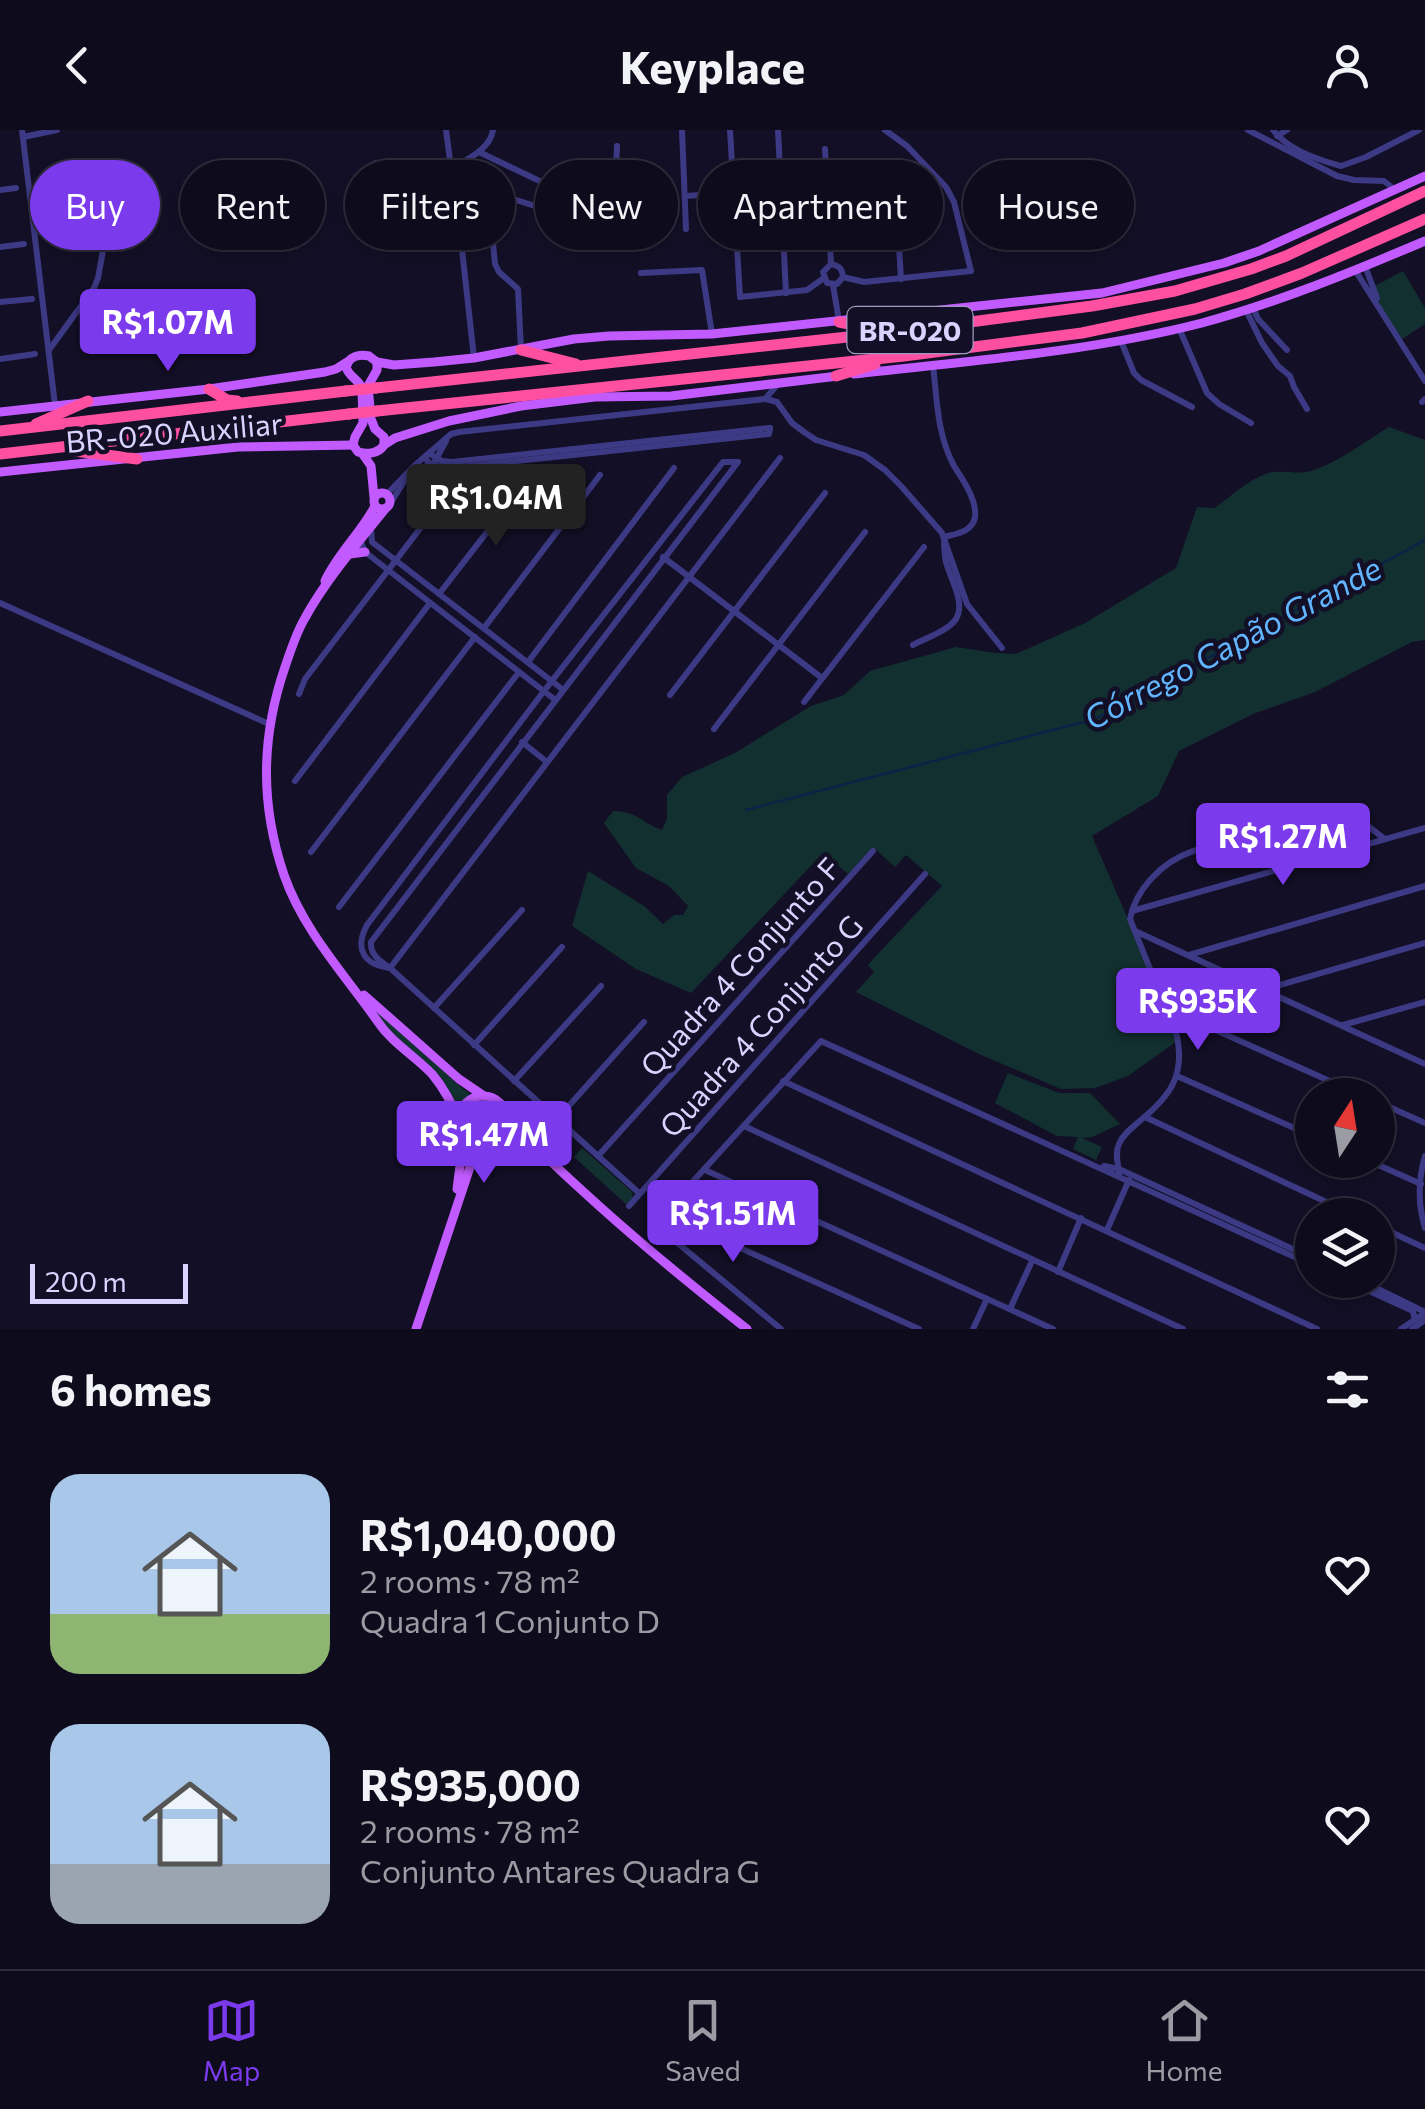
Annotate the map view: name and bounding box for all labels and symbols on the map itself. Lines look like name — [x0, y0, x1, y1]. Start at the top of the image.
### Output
pin: R$1.07M — [76, 289, 260, 374]
road number: BR-020 — [848, 307, 972, 353]
street label: BR-020 Auxiliar — [64, 403, 284, 459]
pin: R$1.04M — [404, 464, 588, 549]
water label: Córrego Capão Grande — [1076, 547, 1388, 737]
pin: R$1.27M — [1191, 803, 1375, 888]
street label: Quadra 4 Conjunto F — [631, 849, 847, 1083]
street label: Quadra 4 Conjunto G — [651, 906, 869, 1144]
pin: R$935K — [1117, 968, 1279, 1053]
north arrow — [1295, 1078, 1395, 1178]
pin: R$1.47M — [392, 1101, 576, 1186]
pin: R$1.51M — [641, 1180, 825, 1265]
scale bar — [30, 1259, 188, 1304]

